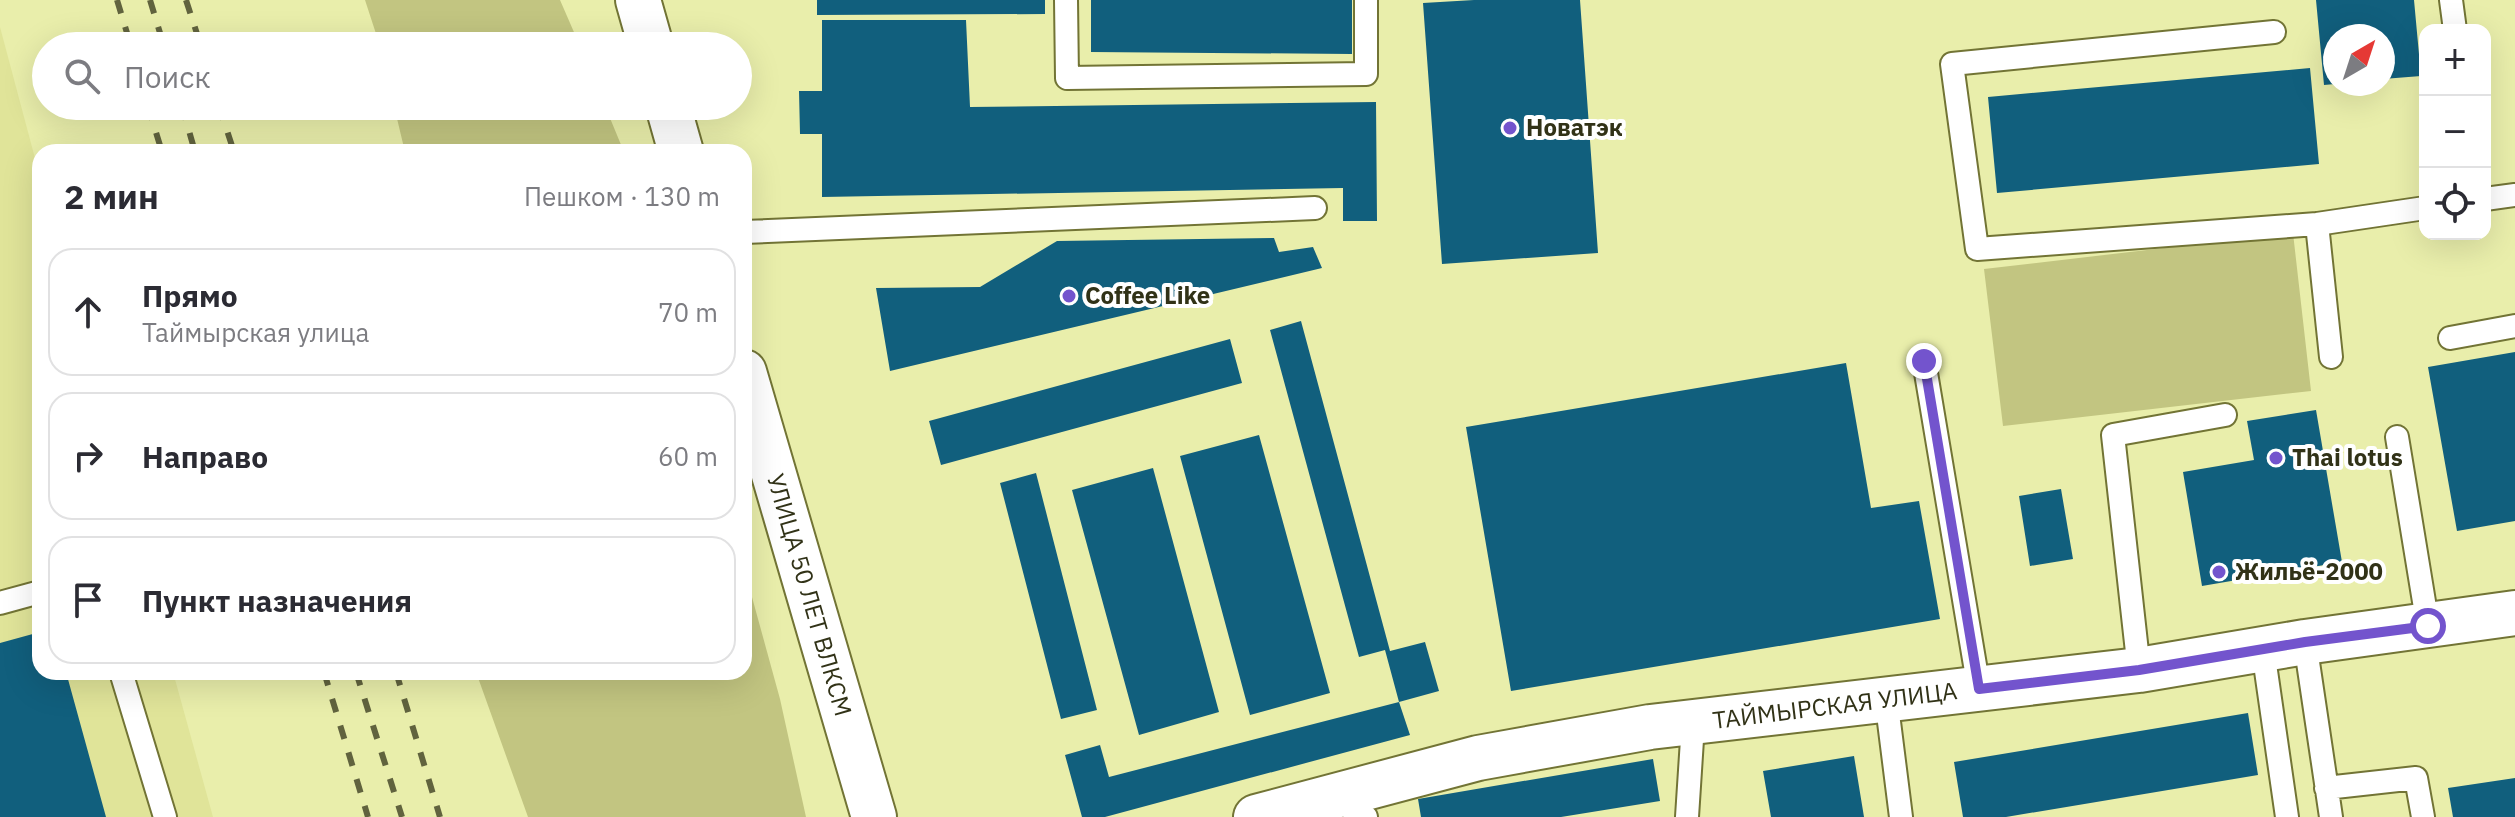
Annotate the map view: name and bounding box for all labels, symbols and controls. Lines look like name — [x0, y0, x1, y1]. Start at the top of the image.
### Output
north arrow — [2323, 24, 2395, 96]
map controls — [2419, 24, 2491, 240]
button: + — [2419, 24, 2491, 96]
search box — [32, 32, 752, 120]
icon: search — [60, 54, 104, 98]
text: Поиск — [124, 57, 211, 96]
button: − — [2419, 96, 2491, 168]
place label: Новатэк — [1526, 111, 1623, 143]
marker: Новатэк — [1501, 119, 1519, 137]
button: locate — [2419, 168, 2491, 240]
text: 2 мин — [64, 174, 159, 218]
text: Пешком · 130 m — [524, 179, 720, 213]
text: Прямо — [142, 276, 238, 315]
place label: Coffee Like — [1085, 279, 1210, 311]
marker: Coffee Like — [1060, 287, 1078, 305]
icon: ahead — [66, 290, 110, 334]
text: 70 m — [658, 295, 718, 329]
text: Таймырская улица — [142, 315, 369, 349]
route end — [1906, 343, 1942, 379]
icon: right — [66, 434, 110, 478]
text: Направо — [142, 437, 268, 476]
text: 60 m — [658, 439, 718, 473]
place label: Thai lotus — [2292, 441, 2403, 473]
marker: Thai lotus — [2267, 449, 2285, 467]
street label: УЛИЦА 50 ЛЕТ ВЛКСМ — [760, 470, 860, 720]
place label: Жильё-2000 — [2235, 555, 2383, 587]
marker: Жильё-2000 — [2210, 563, 2228, 581]
icon: arrive — [66, 578, 110, 622]
text: Пункт назначения — [142, 581, 412, 620]
route start — [2410, 608, 2446, 644]
street label: ТАЙМЫРСКАЯ УЛИЦА — [1711, 674, 1959, 736]

